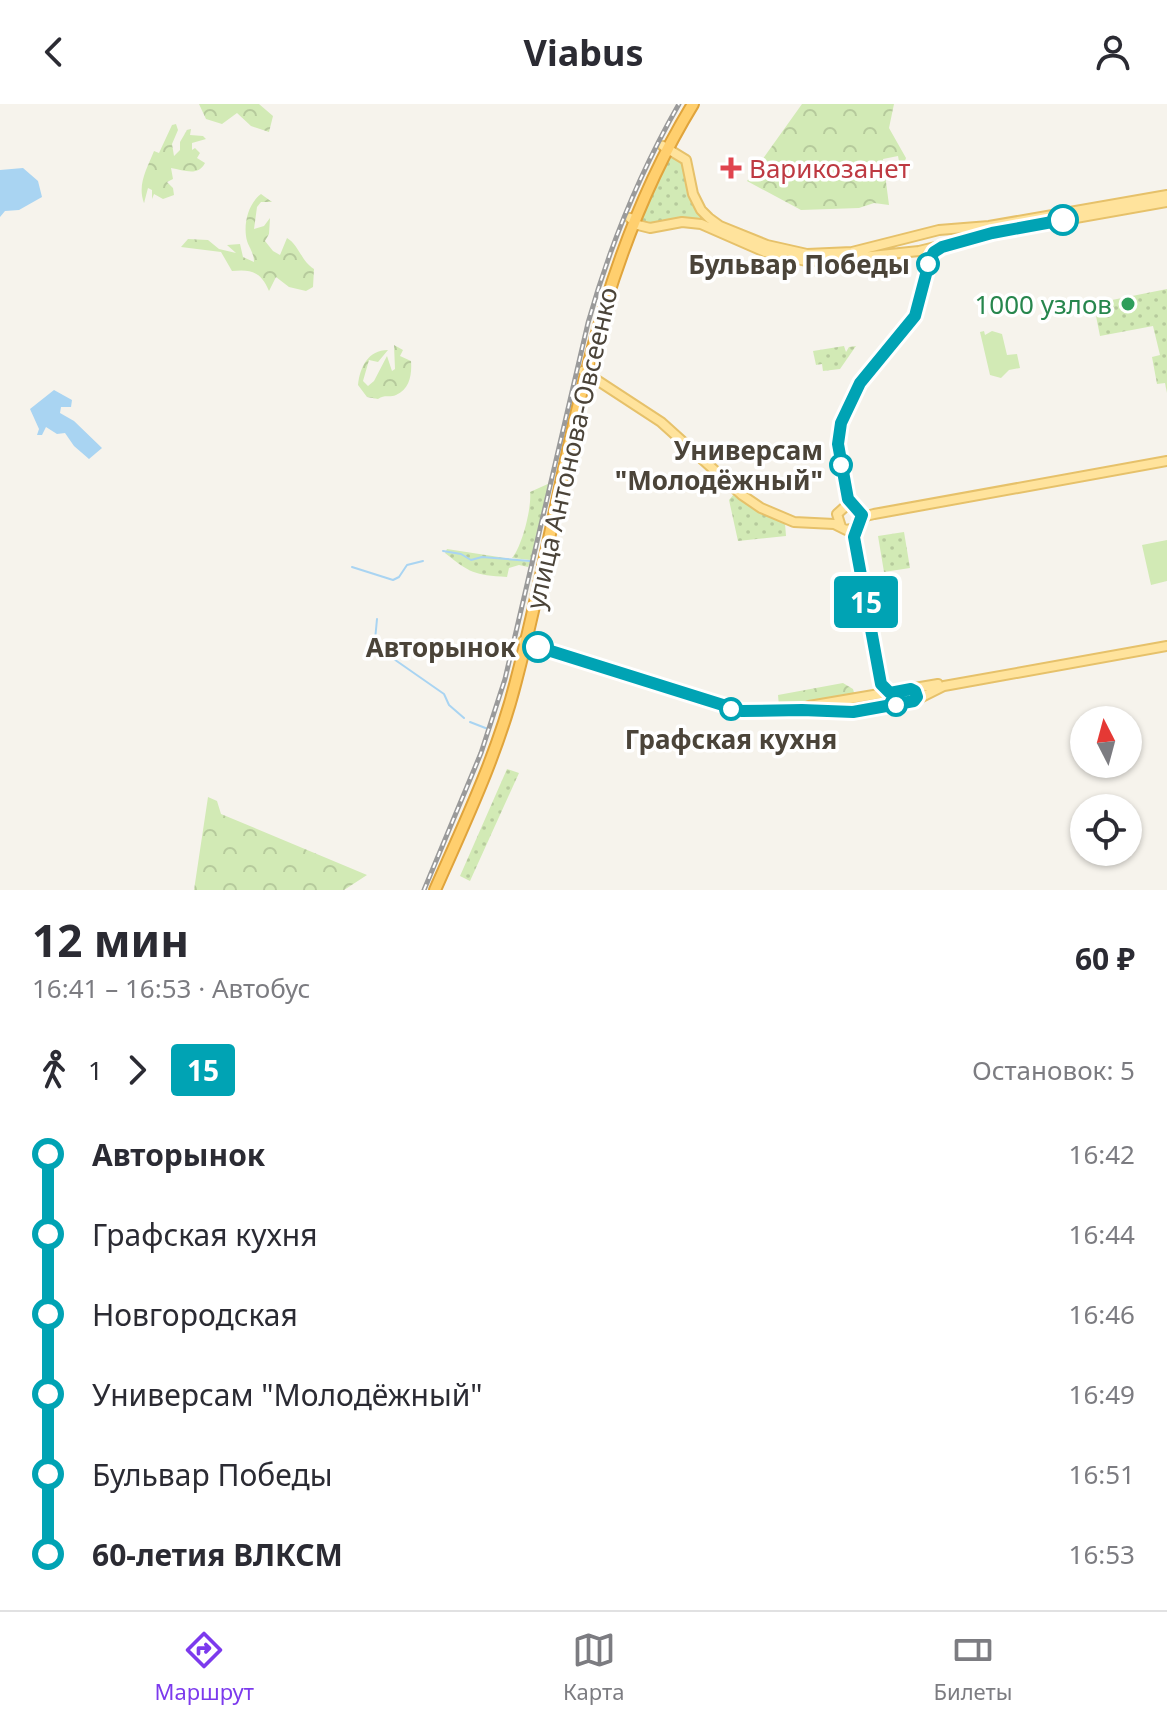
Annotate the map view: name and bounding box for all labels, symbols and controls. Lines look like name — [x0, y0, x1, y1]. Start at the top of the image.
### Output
text: Viabus — [524, 28, 643, 77]
icon: back — [32, 30, 76, 74]
icon: person — [1091, 30, 1135, 74]
place label: Варикозанет — [749, 150, 910, 186]
marker: Варикозанет — [720, 157, 742, 179]
unlabelled marker — [1048, 205, 1078, 235]
place label: Бульвар Победы — [688, 246, 910, 282]
marker: Бульвар Победы — [917, 253, 939, 275]
street label: улица Антонова-Овсеенко — [516, 283, 626, 613]
place label: 1000 узлов — [974, 286, 1112, 322]
marker: 1000 узлов — [1119, 295, 1137, 313]
place label: Универсам "Молодёжный" — [615, 432, 823, 498]
marker: Универсам "Молодёжный" — [830, 454, 852, 476]
line badge: 15 — [830, 576, 902, 628]
text: 15 — [850, 583, 882, 621]
place label: Авторынок — [366, 629, 516, 665]
marker: Авторынок — [523, 632, 553, 662]
unlabelled marker — [885, 694, 907, 716]
marker: Графская кухня — [720, 698, 742, 720]
north arrow — [1070, 706, 1142, 778]
map controls — [1070, 706, 1142, 866]
place label: Графская кухня — [625, 721, 837, 757]
button: locate — [1070, 794, 1142, 866]
text: 12 мин — [32, 910, 189, 970]
text: 60 ₽ — [1075, 938, 1135, 979]
text: 16:41 – 16:53 · Автобус — [32, 970, 310, 1006]
icon: walk — [32, 1048, 76, 1092]
icon: forward — [115, 1048, 159, 1092]
text: 15 — [187, 1051, 219, 1089]
text: 1 — [88, 1052, 103, 1088]
text: Остановок: 5 — [972, 1052, 1135, 1088]
text: Авторынок — [92, 1134, 265, 1175]
text: 16:42 — [1069, 1136, 1135, 1172]
text: Графская кухня — [92, 1214, 318, 1255]
text: 16:44 — [1069, 1216, 1135, 1252]
text: Новгородская — [92, 1294, 298, 1335]
text: 16:46 — [1069, 1296, 1135, 1332]
text: Универсам "Молодёжный" — [92, 1374, 483, 1415]
text: 16:49 — [1069, 1376, 1135, 1412]
text: Бульвар Победы — [92, 1454, 332, 1495]
text: 16:51 — [1069, 1456, 1135, 1492]
text: 60-летия ВЛКСМ — [92, 1534, 343, 1575]
text: 16:53 — [1069, 1536, 1135, 1572]
tab: Маршрут — [155, 1628, 254, 1706]
tab: Карта — [563, 1628, 624, 1706]
tab: Билеты — [934, 1628, 1012, 1706]

